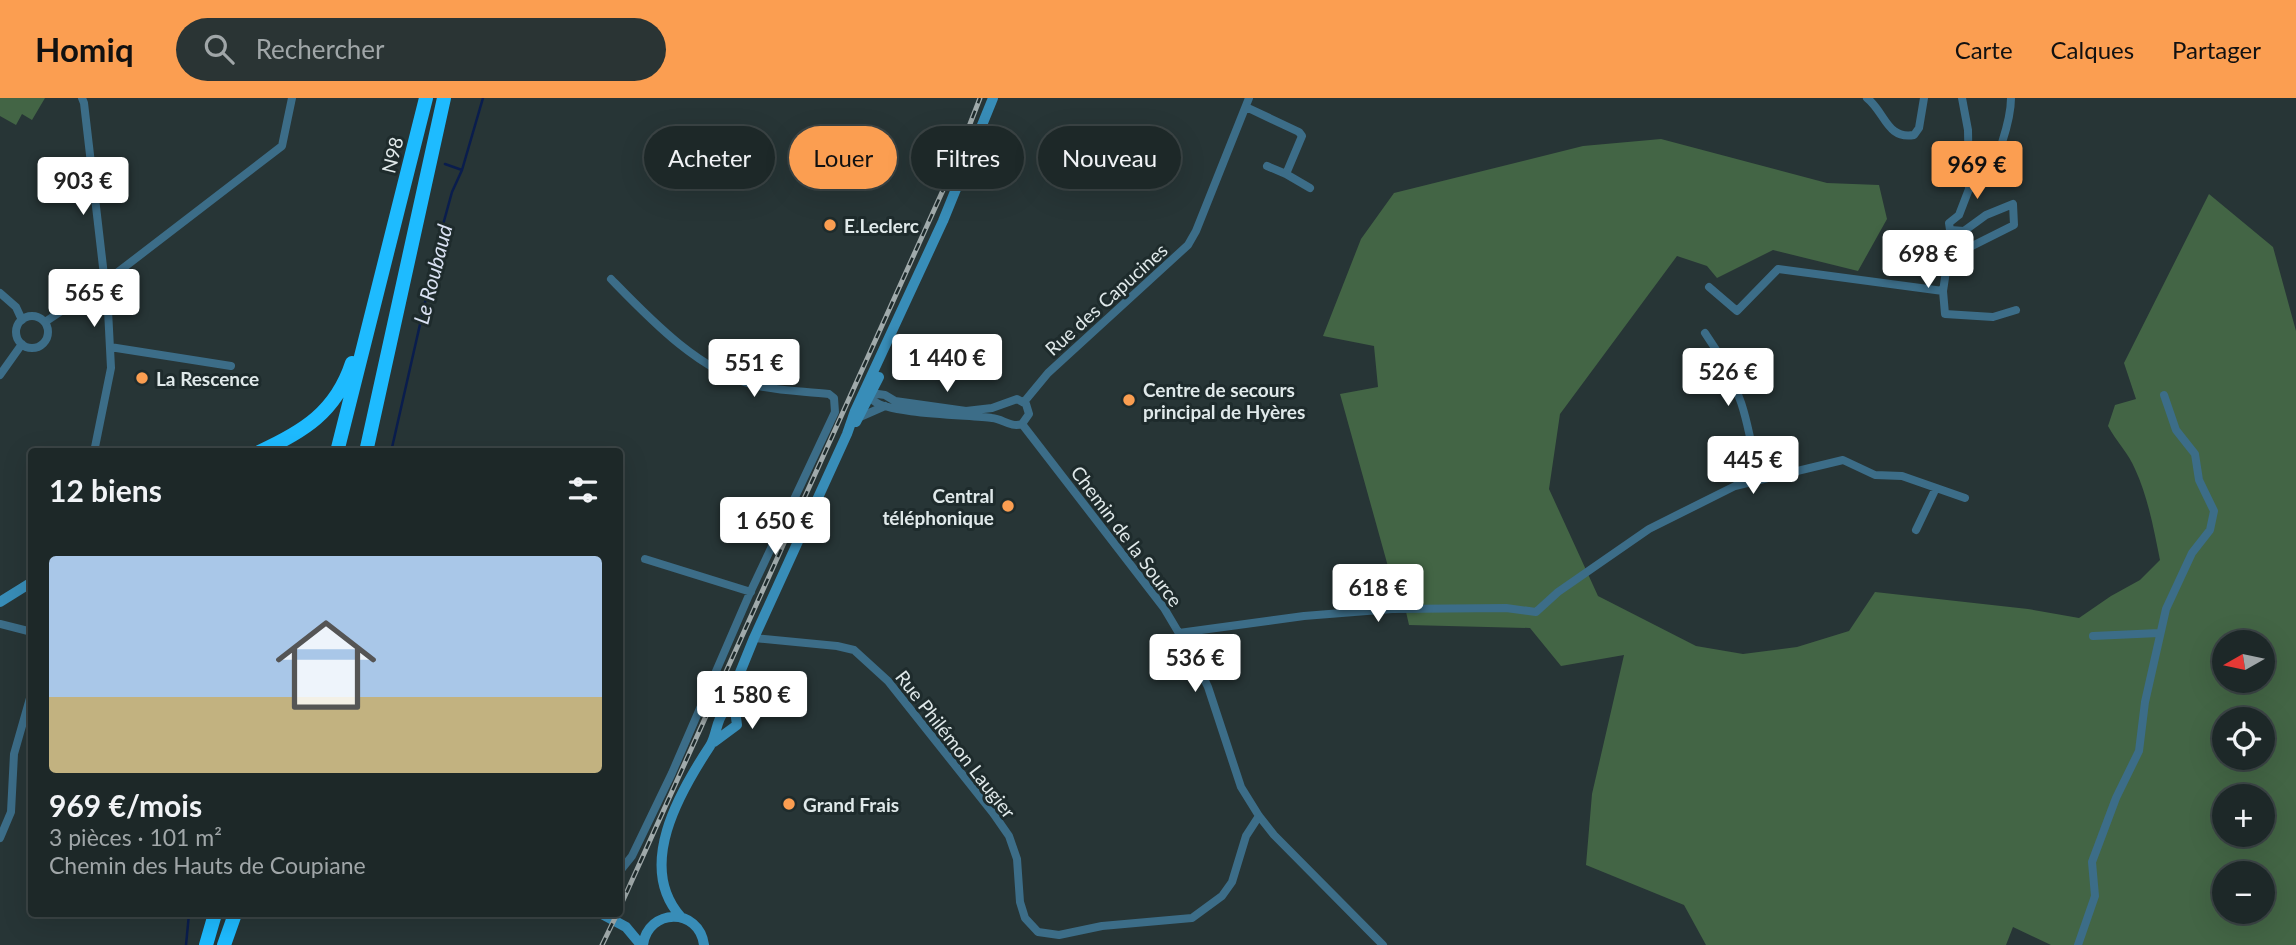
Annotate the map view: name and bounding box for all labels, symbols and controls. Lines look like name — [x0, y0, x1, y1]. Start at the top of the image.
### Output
search box — [176, 18, 666, 81]
text: Homiq — [35, 29, 134, 69]
icon: search — [200, 30, 238, 68]
text: Rechercher — [256, 33, 385, 65]
text: Carte — [1955, 35, 2013, 64]
text: Calques — [2051, 35, 2134, 64]
text: Partager — [2172, 35, 2261, 64]
chip: Acheter — [644, 126, 775, 189]
chip: Louer — [789, 126, 897, 189]
chip: Filtres — [911, 126, 1024, 189]
chip: Nouveau — [1038, 126, 1181, 189]
street label: N98 — [376, 134, 408, 176]
pin: 969 € — [1928, 141, 2026, 201]
text: 969 € — [1948, 150, 2006, 178]
pin: 903 € — [34, 158, 132, 217]
text: 903 € — [54, 166, 112, 194]
place label: E.Leclerc — [844, 214, 919, 237]
marker: E.Leclerc — [822, 217, 838, 233]
water label: Le Roubaud — [408, 222, 456, 326]
pin: 698 € — [1879, 230, 1977, 290]
street label: Rue des Capucines — [1040, 238, 1172, 360]
text: 698 € — [1899, 239, 1957, 267]
pin: 565 € — [45, 270, 143, 329]
text: 565 € — [65, 278, 123, 306]
pin: 1 440 € — [882, 334, 1012, 394]
pin: 551 € — [705, 340, 803, 399]
text: 1 440 € — [908, 343, 986, 371]
text: 551 € — [725, 348, 783, 376]
pin: 526 € — [1679, 348, 1777, 408]
text: 526 € — [1699, 357, 1757, 385]
place label: La Rescence — [156, 367, 259, 390]
marker: La Rescence — [134, 370, 150, 386]
place label: Centre de secours principal de Hyères — [1143, 378, 1305, 423]
marker: Centre de secours principal de Hyères — [1121, 392, 1137, 408]
pin: 445 € — [1704, 436, 1802, 496]
text: 445 € — [1724, 445, 1782, 473]
street label: Chemin de la Source — [1067, 461, 1187, 611]
icon: filters — [564, 471, 602, 509]
text: 12 biens — [49, 472, 162, 508]
place label: Central téléphonique — [882, 484, 994, 529]
pin: 1 650 € — [710, 498, 840, 557]
marker: Central téléphonique — [1000, 498, 1016, 514]
text: 1 650 € — [736, 506, 814, 534]
pin: 618 € — [1329, 564, 1427, 624]
text: 618 € — [1349, 573, 1407, 601]
icon: home — [263, 602, 389, 728]
north arrow — [2212, 630, 2275, 693]
map controls — [2212, 630, 2275, 924]
pin: 536 € — [1146, 634, 1244, 694]
text: 536 € — [1166, 643, 1224, 671]
street label: Rue Philémon Laugier — [891, 666, 1021, 822]
pin: 1 580 € — [687, 672, 817, 731]
text: 1 580 € — [713, 680, 791, 708]
button: locate — [2212, 707, 2275, 770]
button: + — [2212, 784, 2275, 847]
text: 969 €/mois — [49, 787, 202, 823]
place label: Grand Frais — [803, 793, 899, 816]
marker: Grand Frais — [781, 796, 797, 812]
text: 3 pièces · 101 m² — [49, 823, 222, 851]
text: Chemin des Hauts de Coupiane — [49, 851, 366, 879]
button: − — [2212, 861, 2275, 924]

